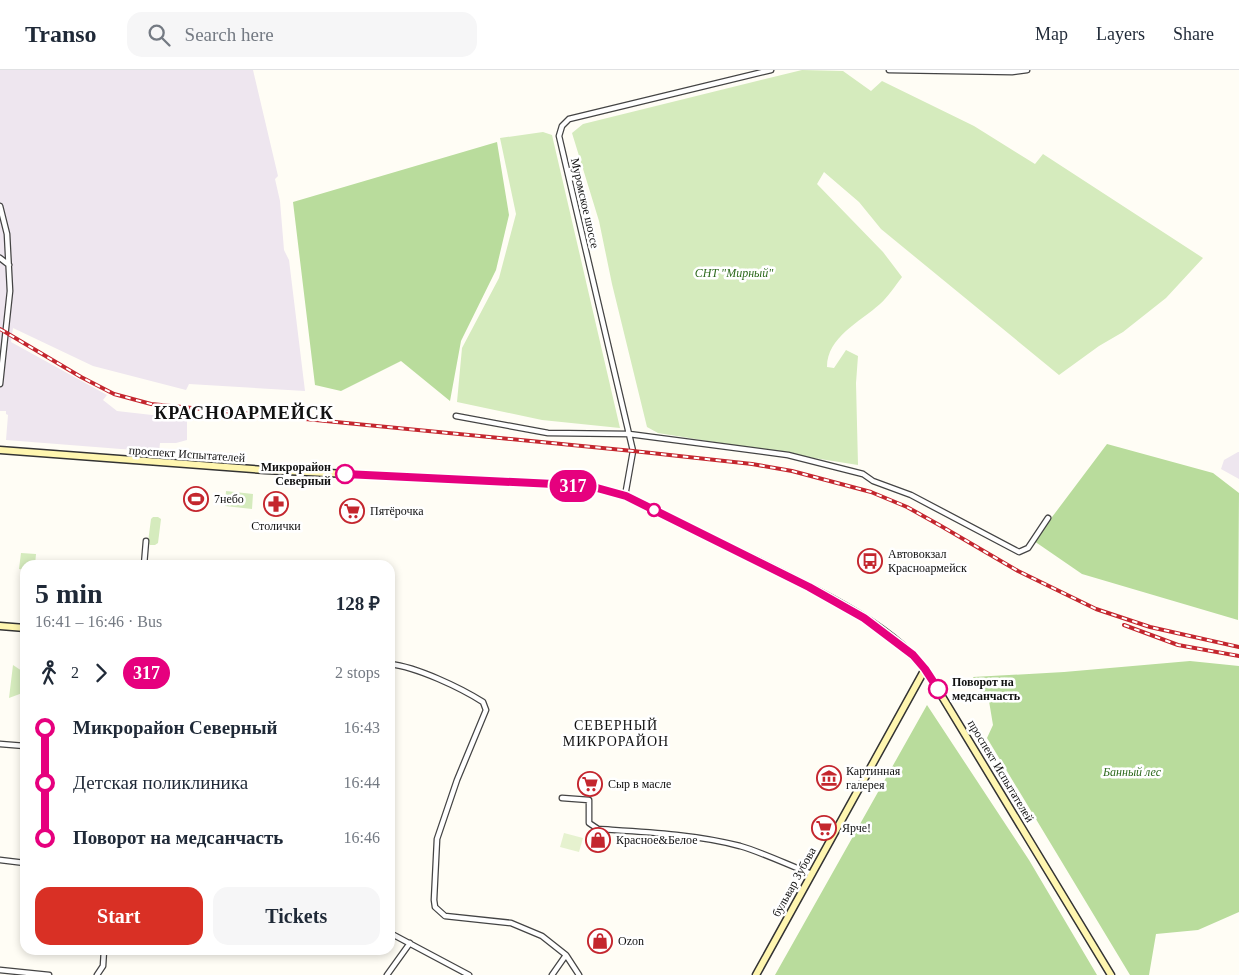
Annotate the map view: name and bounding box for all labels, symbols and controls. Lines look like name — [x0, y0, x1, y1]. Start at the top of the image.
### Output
search box — [127, 12, 477, 57]
text: Transo — [25, 21, 97, 47]
icon: search — [145, 21, 173, 49]
text: Search here — [185, 24, 274, 45]
text: Map — [1035, 24, 1068, 44]
text: Layers — [1096, 24, 1145, 44]
text: Share — [1173, 24, 1214, 44]
street label: Муромское шоссе — [568, 156, 602, 250]
park label: СНТ "Мирный" — [695, 266, 774, 280]
district label: КРАСНОАРМЕЙСК — [154, 402, 334, 423]
street label: проспект Испытателей — [128, 443, 246, 465]
place label: Микрорайон Северный — [261, 460, 331, 488]
marker: Микрорайон Северный — [335, 464, 355, 484]
line badge: 317 — [544, 470, 602, 502]
text: 317 — [560, 476, 587, 496]
sports icon: 7небо — [183, 486, 209, 512]
pharmacy icon: Столички — [263, 491, 289, 517]
place label: 7небо — [214, 492, 244, 506]
supermarket icon: Пятёрочка — [339, 498, 365, 524]
unlabelled marker — [647, 503, 661, 517]
place label: Пятёрочка — [370, 504, 424, 518]
place label: Столички — [251, 519, 301, 533]
place label: Автовокзал Красноармейск — [888, 547, 967, 575]
bus stop icon: Автовокзал Красноармейск — [857, 548, 883, 574]
text: 5 min — [35, 578, 103, 609]
text: 128 ₽ — [336, 593, 380, 614]
text: 16:41 – 16:46 · Bus — [35, 613, 162, 630]
icon: walk — [35, 659, 63, 687]
icon: forward — [87, 659, 115, 687]
text: 317 — [133, 663, 160, 683]
text: 2 — [71, 664, 79, 681]
text: 2 stops — [335, 664, 380, 681]
place label: Поворот на медсанчасть — [952, 675, 1021, 703]
marker: Поворот на медсанчасть — [928, 679, 948, 699]
text: Микрорайон Северный — [73, 717, 277, 738]
district label: СЕВЕРНЫЙ МИКРОРАЙОН — [563, 717, 669, 749]
street label: проспект Испытателей — [965, 717, 1037, 825]
text: 16:43 — [344, 719, 380, 736]
place label: Картинная галерея — [846, 764, 901, 792]
museum icon: Картинная галерея — [816, 765, 842, 791]
park label: Банный лес — [1102, 765, 1162, 779]
supermarket icon: Сыр в масле — [577, 771, 603, 797]
text: Детская поликлиника — [73, 772, 248, 793]
text: 16:44 — [344, 774, 380, 791]
place label: Сыр в масле — [608, 777, 671, 791]
supermarket icon: Ярче! — [811, 815, 837, 841]
place label: Ярче! — [842, 821, 871, 835]
text: Поворот на медсанчасть — [73, 827, 283, 848]
shop icon: Красное&Белое — [585, 827, 611, 853]
text: 16:46 — [344, 829, 380, 846]
place label: Красное&Белое — [616, 833, 698, 847]
street label: бульвар Зубова — [769, 844, 819, 919]
button: Start — [35, 887, 203, 945]
button: Tickets — [213, 887, 380, 945]
shop icon: Ozon — [587, 928, 613, 954]
place label: Ozon — [618, 934, 644, 948]

